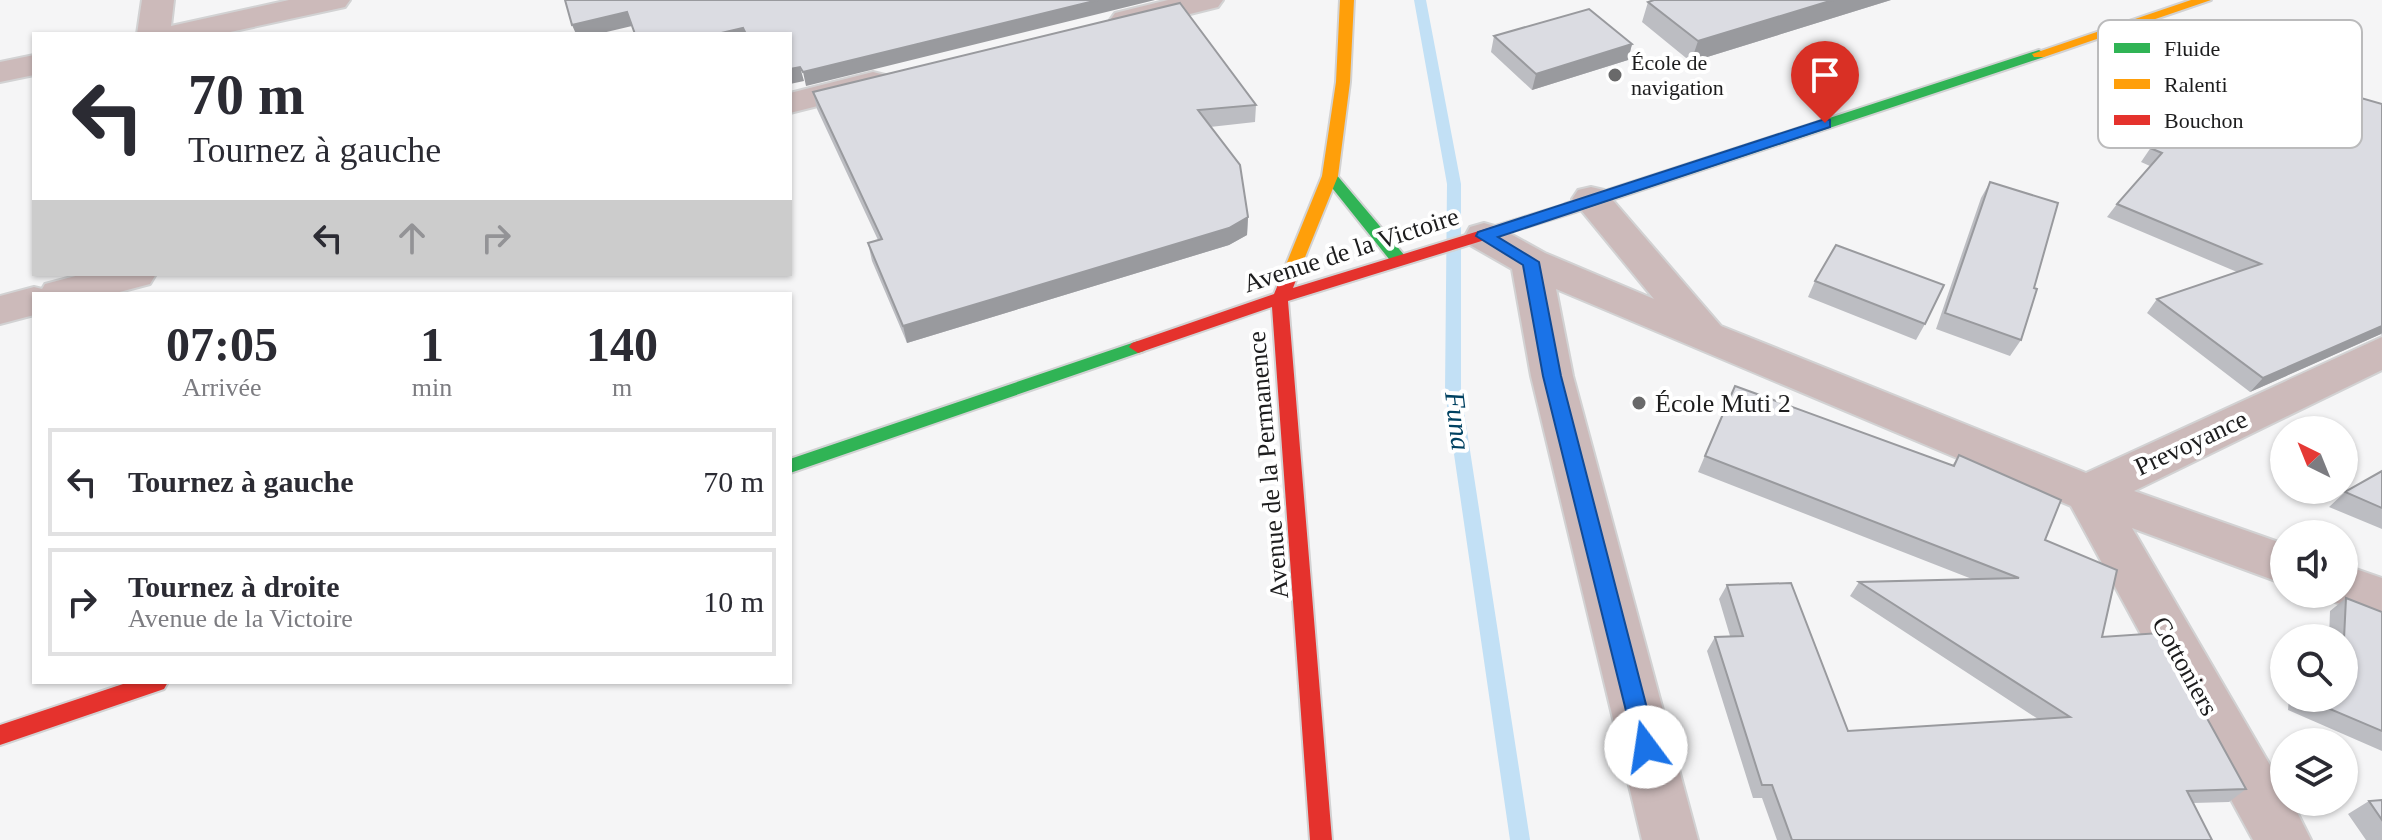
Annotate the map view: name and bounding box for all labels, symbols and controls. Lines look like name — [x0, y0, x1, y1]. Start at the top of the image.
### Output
legend — [2098, 20, 2362, 148]
text: Fluide — [2164, 36, 2220, 61]
pin — [1791, 41, 1859, 123]
place label: École de navigation — [1631, 50, 1724, 100]
icon: arrive — [1803, 53, 1847, 97]
icon: left — [56, 64, 160, 168]
text: 70 m — [188, 64, 305, 126]
marker: École de navigation — [1606, 66, 1624, 84]
text: Ralenti — [2164, 72, 2228, 97]
text: Bouchon — [2164, 108, 2243, 133]
text: Tournez à gauche — [188, 130, 441, 170]
street label: Avenue de la Victoire — [1240, 201, 1462, 299]
icon: left — [306, 216, 350, 260]
icon: ahead — [390, 216, 434, 260]
icon: right — [474, 216, 518, 260]
text: 07:05 — [166, 318, 278, 371]
text: 1 — [420, 318, 444, 371]
text: 140 — [586, 318, 658, 371]
street label: Avenue de la Permanence — [1242, 330, 1294, 600]
text: Arrivée — [182, 373, 262, 402]
text: min — [412, 373, 452, 402]
text: m — [612, 373, 632, 402]
water label: Funa — [1439, 389, 1477, 452]
place label: École Muti 2 — [1655, 389, 1791, 418]
marker: École Muti 2 — [1630, 394, 1648, 412]
street label: Prevoyance — [2130, 404, 2252, 482]
north arrow — [2270, 416, 2358, 504]
map controls — [2270, 416, 2358, 816]
icon: left — [60, 460, 104, 504]
text: Tournez à gauche — [128, 465, 354, 498]
text: 70 m — [703, 465, 764, 498]
button: sound — [2270, 520, 2358, 608]
text: Tournez à droite — [128, 570, 340, 603]
icon: right — [60, 580, 104, 624]
text: 10 m — [703, 585, 764, 618]
text: Avenue de la Victoire — [128, 604, 353, 633]
street label: Cottoniers — [2146, 612, 2224, 720]
button: search — [2270, 624, 2358, 712]
position arrow — [1604, 705, 1688, 789]
button: layers — [2270, 728, 2358, 816]

